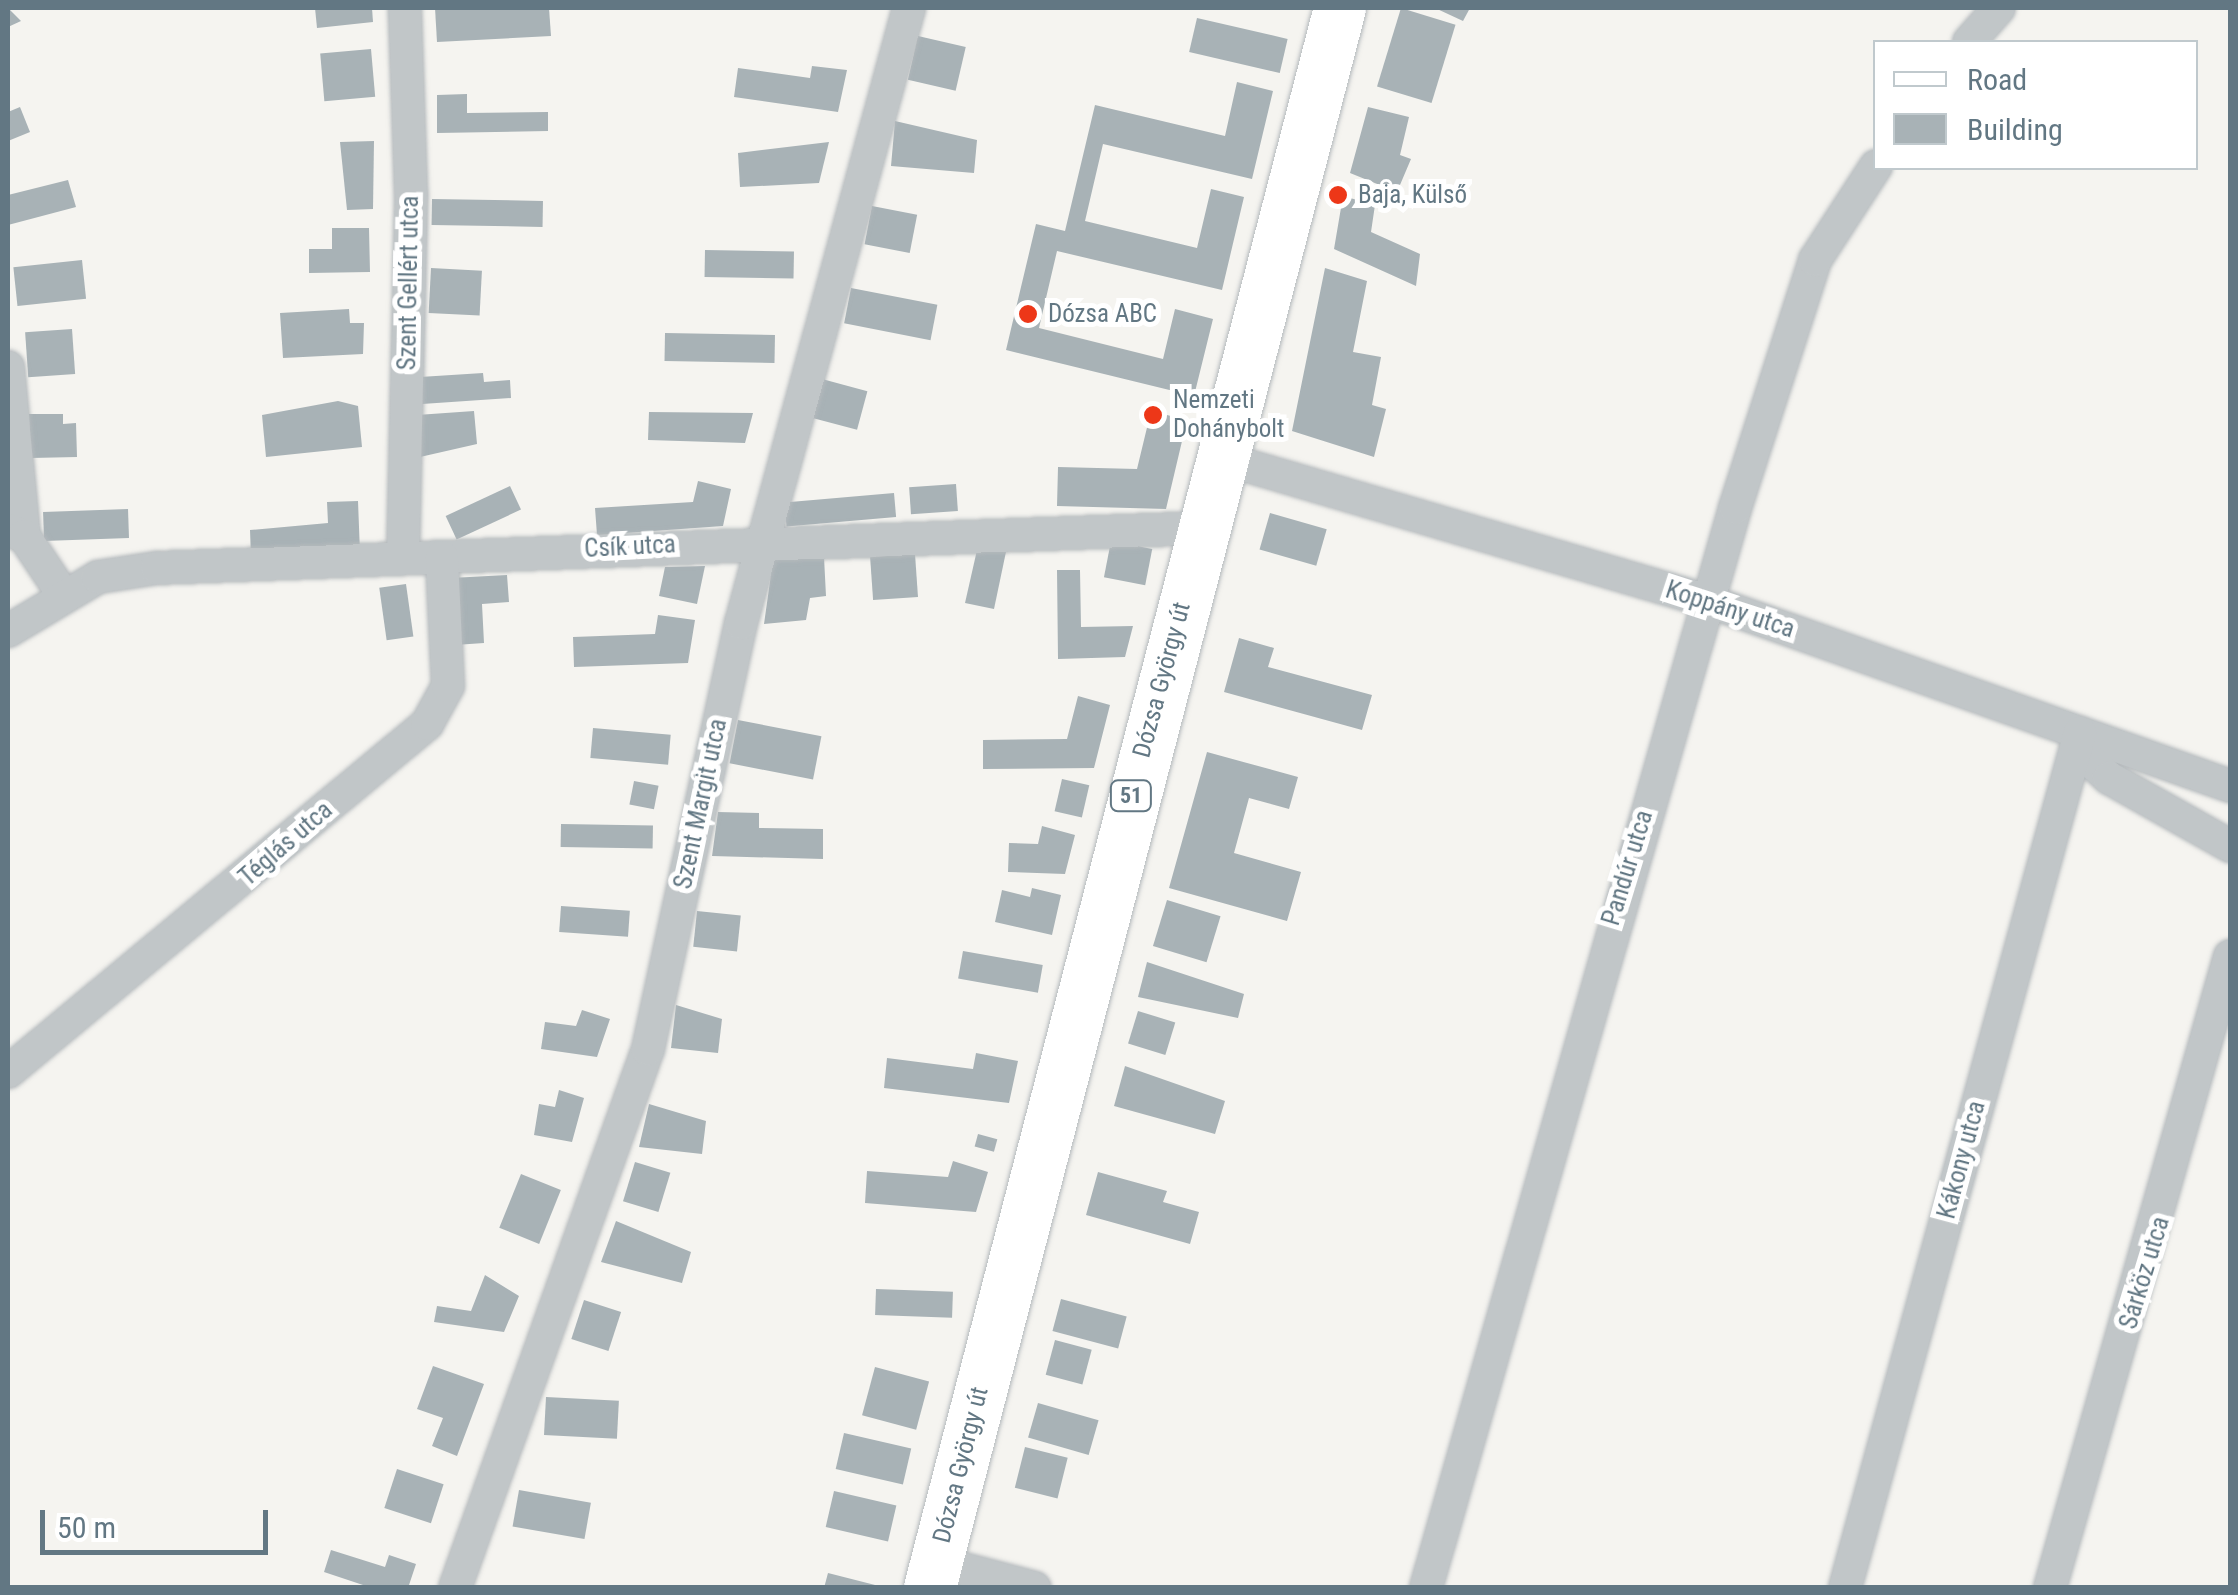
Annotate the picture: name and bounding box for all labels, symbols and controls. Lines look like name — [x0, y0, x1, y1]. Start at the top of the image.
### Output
legend — [1873, 40, 2198, 170]
text: Road — [1967, 62, 2027, 97]
text: Building — [1967, 112, 2063, 147]
place label: Baja, Külső — [1358, 180, 1467, 210]
marker: Baja, Külső — [1327, 184, 1349, 206]
street label: Szent Gellért utca — [392, 195, 426, 371]
place label: Dózsa ABC — [1048, 299, 1157, 329]
marker: Dózsa ABC — [1017, 303, 1039, 325]
place label: Nemzeti Dohánybolt — [1173, 386, 1284, 445]
marker: Nemzeti Dohánybolt — [1142, 404, 1164, 426]
street label: Csík utca — [584, 530, 676, 564]
street label: Koppány utca — [1662, 575, 1798, 645]
street label: Dózsa György út — [1127, 599, 1197, 761]
street label: Szent Margit utca — [668, 716, 734, 892]
road number: 51 — [1108, 779, 1154, 813]
street label: Téglás utca — [233, 795, 339, 893]
street label: Pandúr utca — [1596, 807, 1660, 929]
street label: Kákony utca — [1932, 1098, 1992, 1222]
street label: Sárköz utca — [2114, 1213, 2176, 1333]
street label: Dózsa György út — [927, 1384, 995, 1546]
scale bar — [45, 1490, 272, 1552]
text: 50 m — [57, 1510, 116, 1545]

